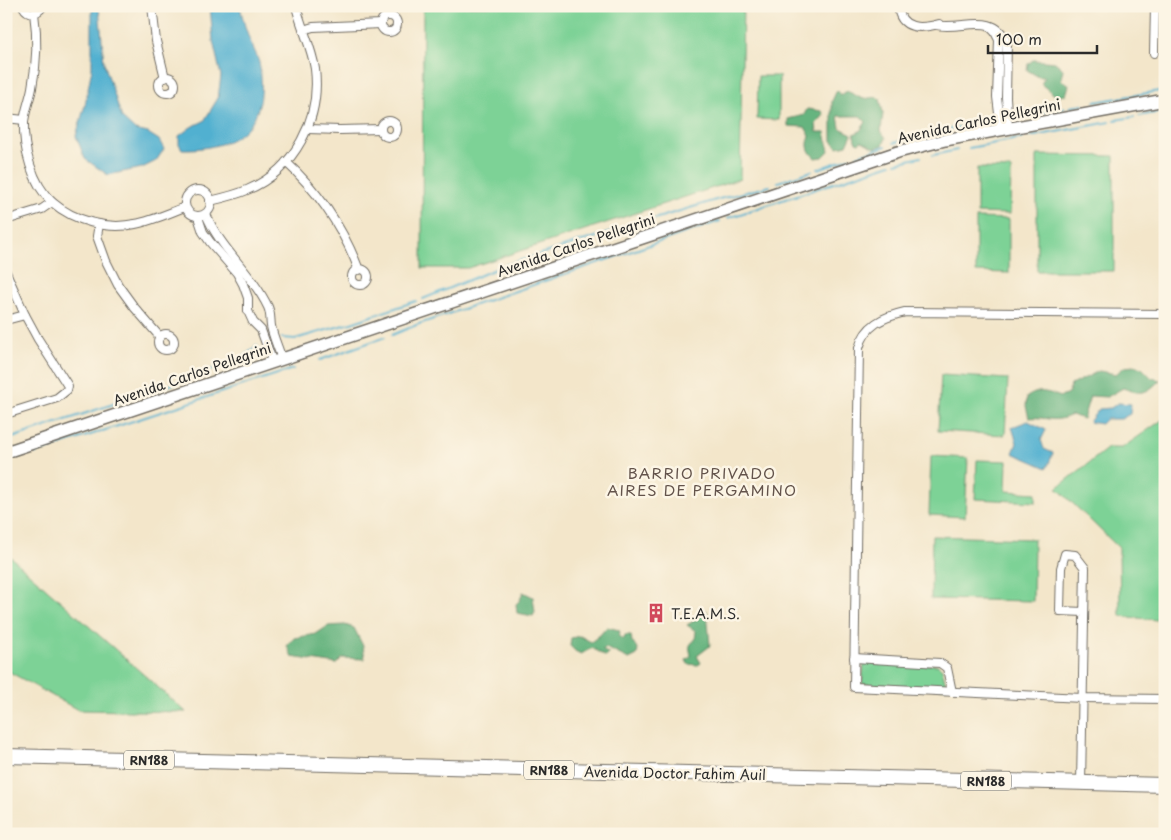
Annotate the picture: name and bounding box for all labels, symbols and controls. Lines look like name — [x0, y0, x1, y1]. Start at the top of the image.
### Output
scale bar — [988, 22, 1097, 54]
text: 100 m — [996, 27, 1042, 50]
street label: Avenida Carlos Pellegrini — [896, 93, 1062, 149]
street label: Avenida Carlos Pellegrini — [494, 208, 658, 282]
street label: Avenida Carlos Pellegrini — [110, 337, 274, 411]
district label: BARRIO PRIVADO AIRES DE PERGAMINO — [607, 461, 797, 501]
building icon: T.E.A.M.S. — [645, 602, 667, 624]
place label: T.E.A.M.S. — [671, 603, 740, 624]
road number: RN188 — [124, 750, 174, 770]
road number: RN188 — [524, 760, 574, 780]
street label: Avenida Doctor Fahim Auil — [584, 761, 766, 785]
road number: RN188 — [961, 771, 1011, 790]

